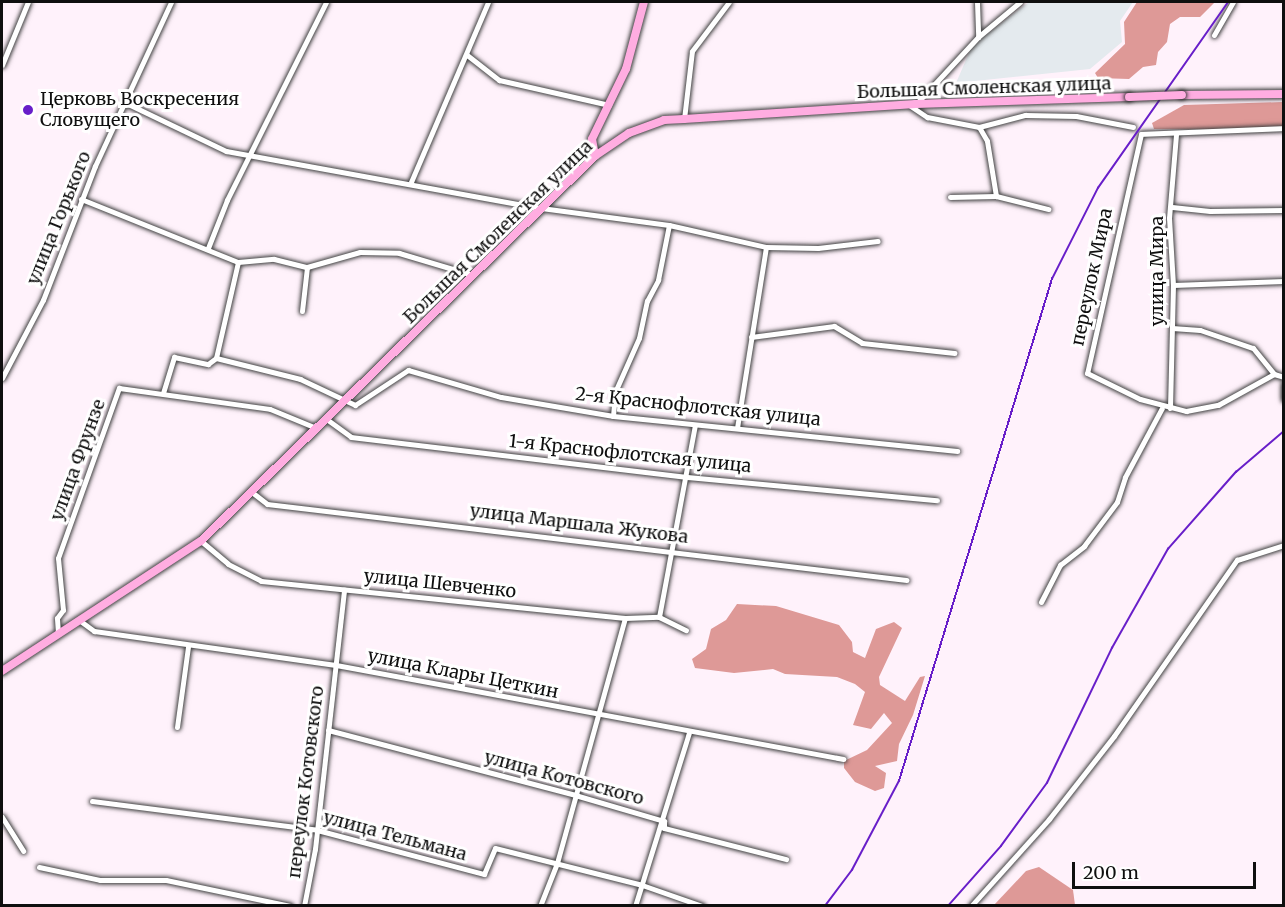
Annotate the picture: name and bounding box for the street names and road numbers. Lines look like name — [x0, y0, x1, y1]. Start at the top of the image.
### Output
street label: Большая Смоленская улица — [856, 73, 1112, 103]
street label: Большая Смоленская улица — [399, 136, 597, 328]
street label: улица Горького — [22, 148, 96, 288]
street label: переулок Мира — [1067, 206, 1117, 348]
street label: улица Мира — [1146, 216, 1168, 326]
street label: 2-я Краснофлотская улица — [574, 383, 822, 431]
street label: улица Фрунзе — [46, 396, 110, 524]
street label: 1-я Краснофлотская улица — [508, 431, 752, 477]
street label: улица Маршала Жукова — [469, 500, 689, 548]
street label: улица Шевченко — [363, 565, 517, 603]
street label: улица Клары Цеткин — [366, 645, 560, 703]
street label: переулок Котовского — [283, 684, 329, 880]
street label: улица Котовского — [482, 746, 646, 810]
street label: улица Тельмана — [321, 806, 469, 866]

